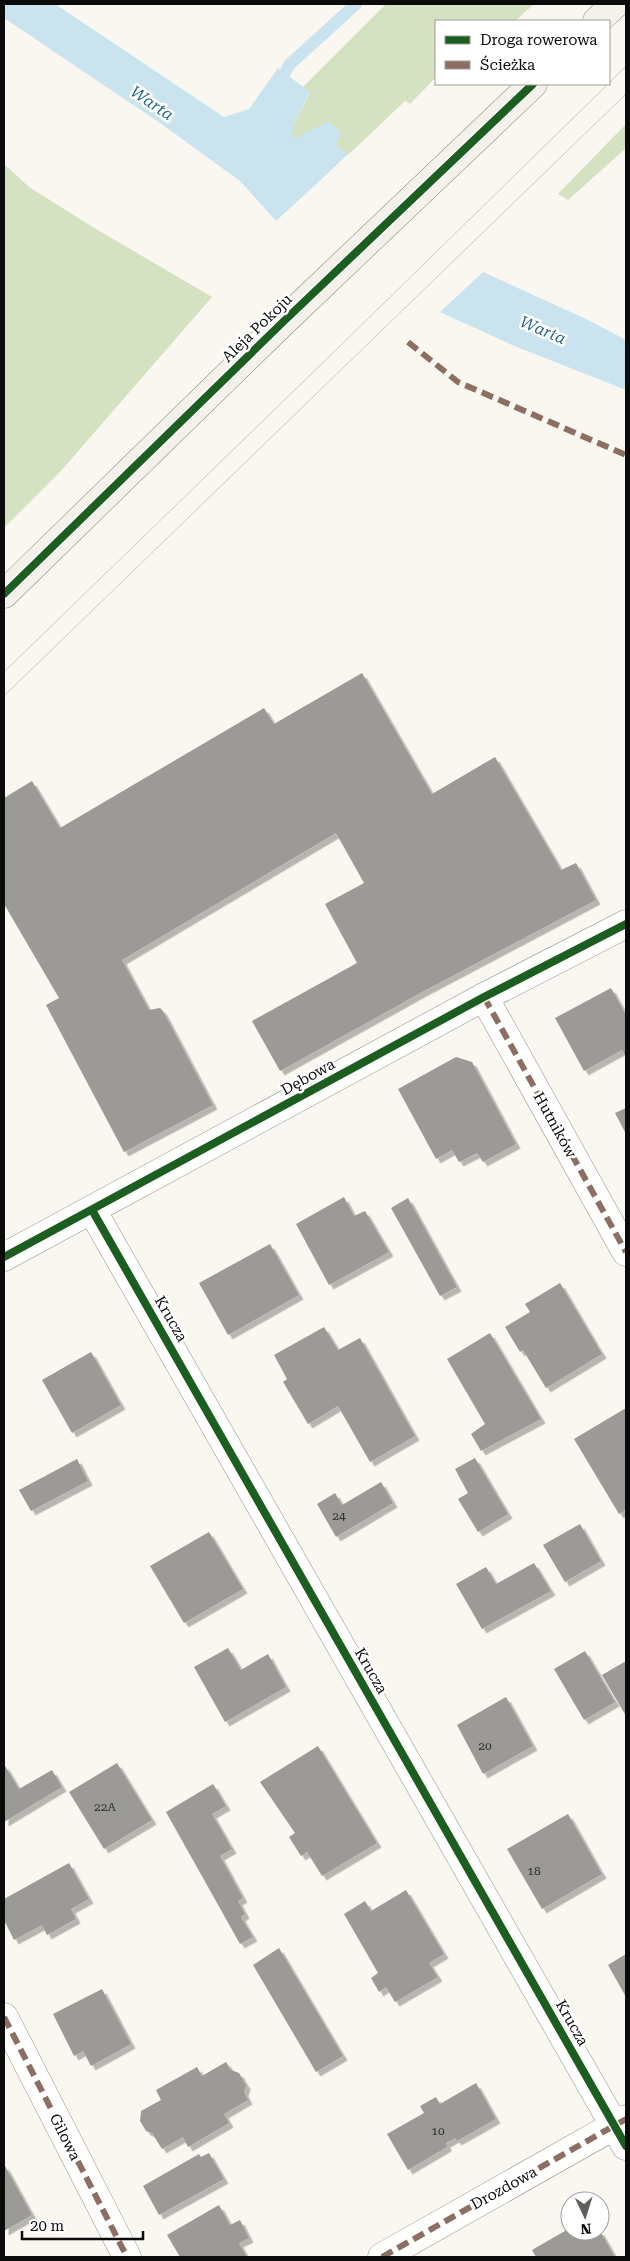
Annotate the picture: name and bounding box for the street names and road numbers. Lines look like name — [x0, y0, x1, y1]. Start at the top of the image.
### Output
street label: Aleja Pokoju — [218, 290, 296, 366]
street label: Dębowa — [278, 1055, 338, 1099]
street label: Hutników — [530, 1089, 581, 1161]
street label: Krucza — [151, 1293, 191, 1345]
street label: Krucza — [351, 1645, 391, 1697]
street label: Krucza — [552, 1997, 592, 2049]
street label: Gilowa — [46, 2111, 84, 2163]
street label: Drozdowa — [468, 2163, 540, 2213]

